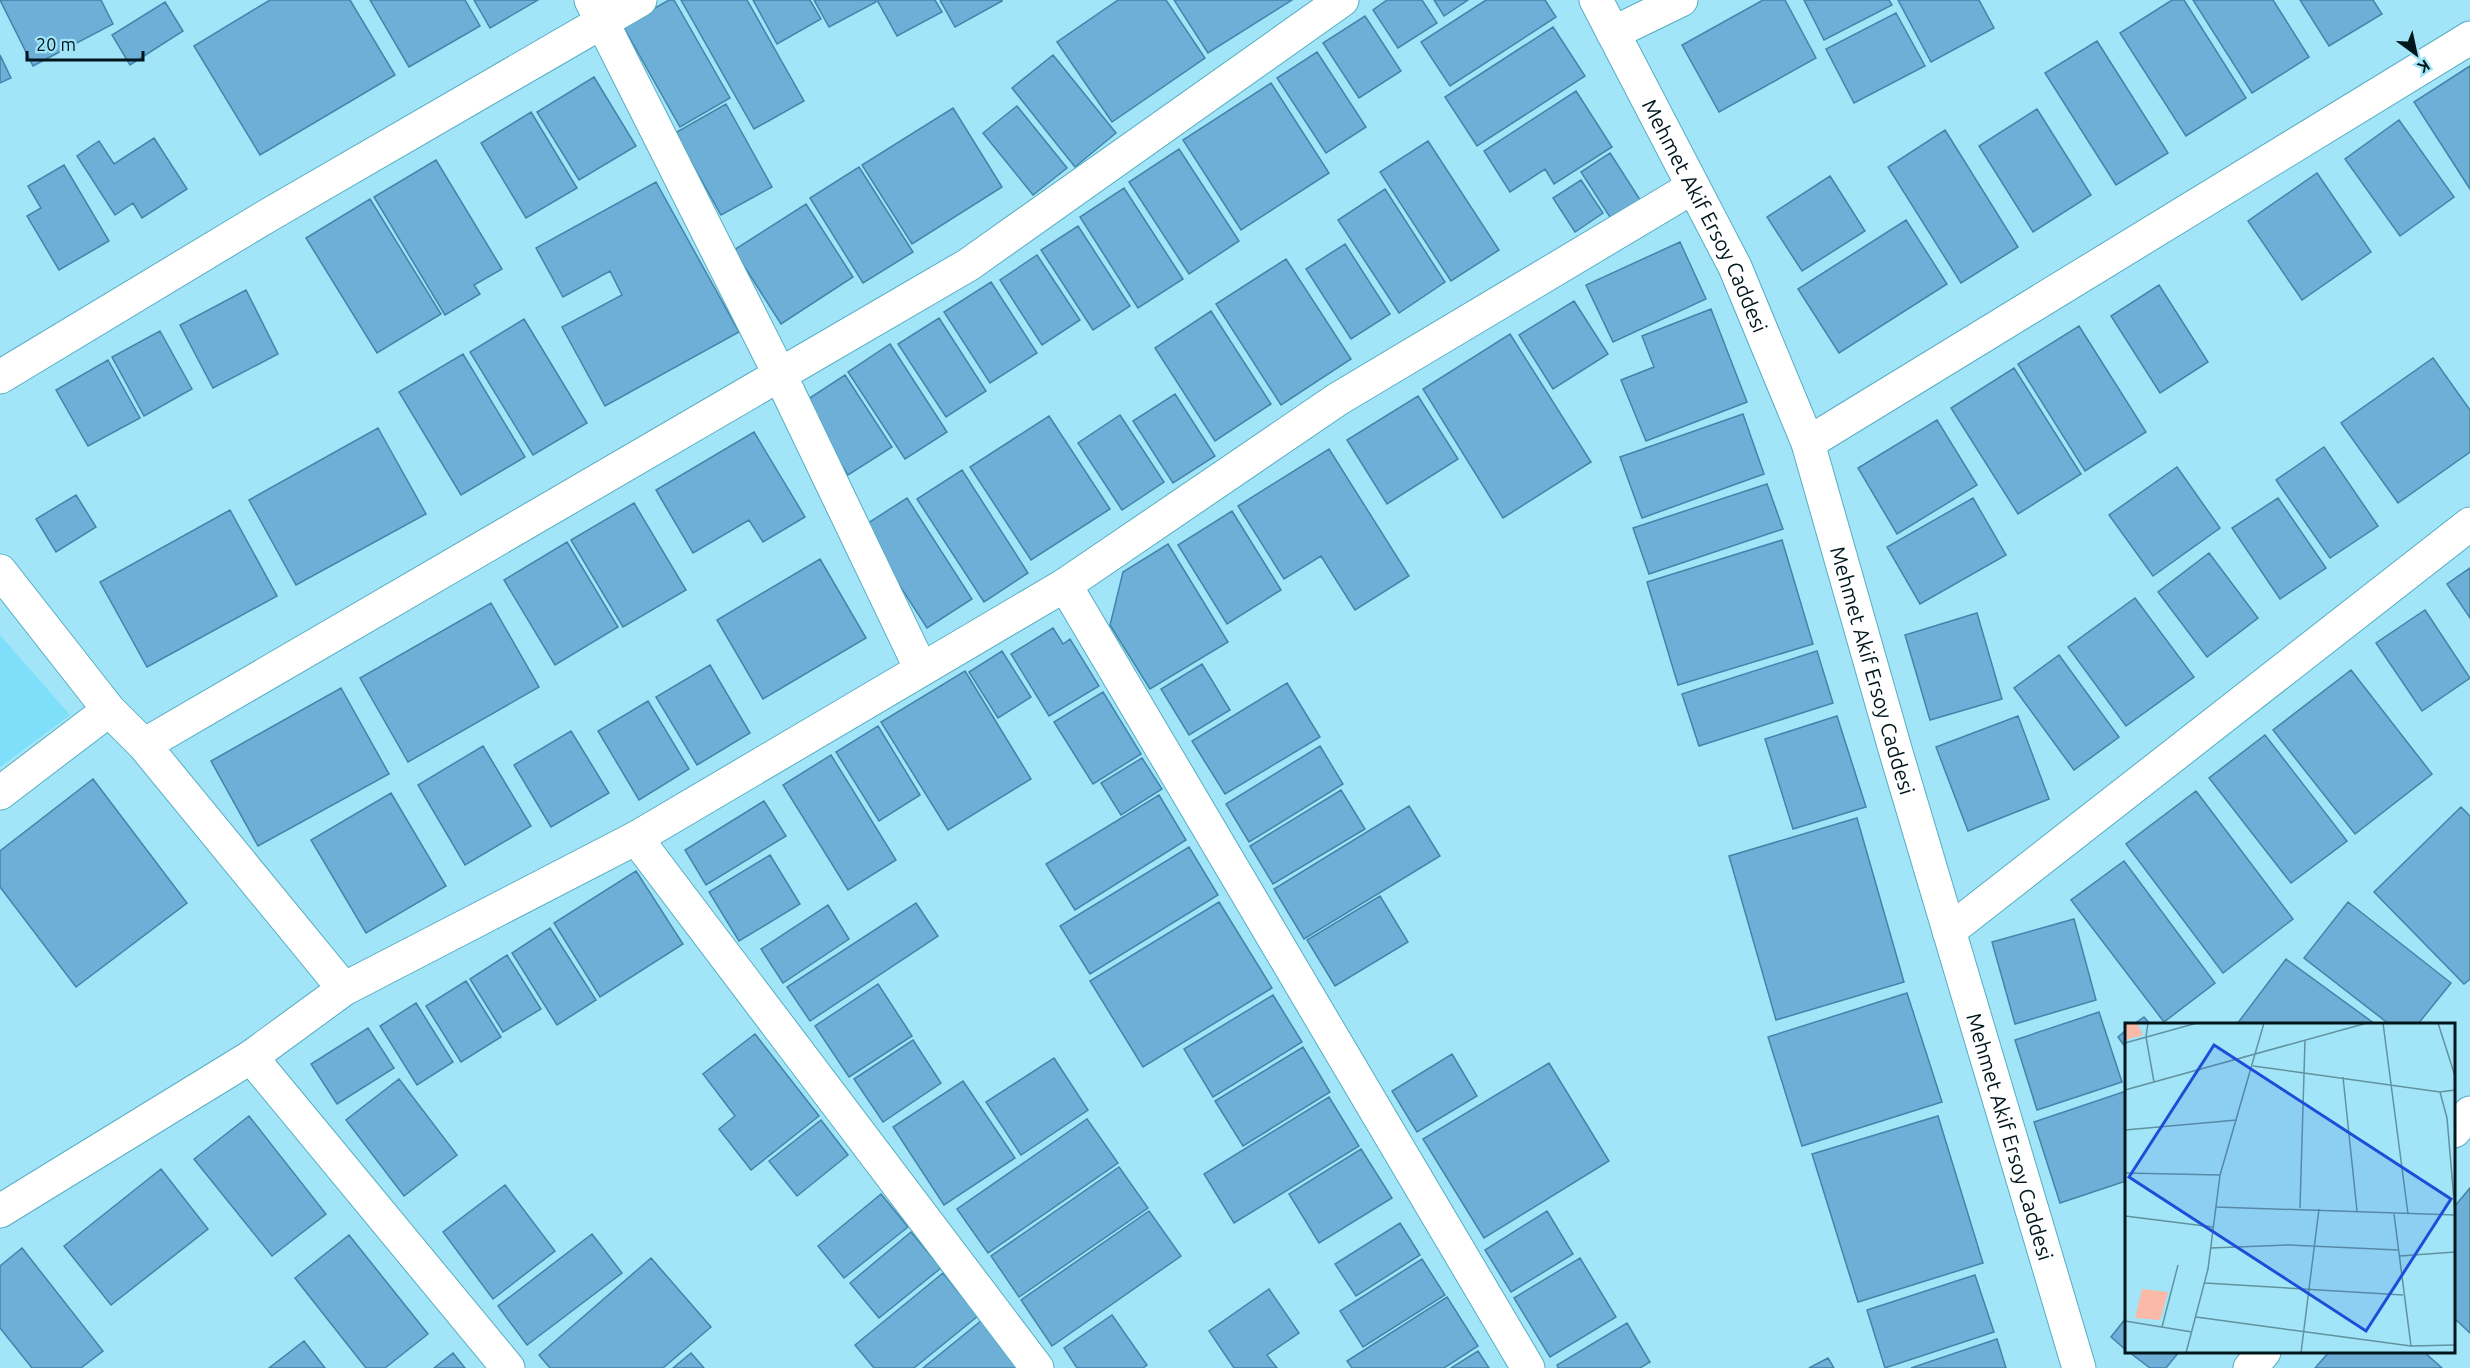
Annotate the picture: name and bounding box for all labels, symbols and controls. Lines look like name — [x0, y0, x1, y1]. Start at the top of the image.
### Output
scale bar — [27, 24, 142, 62]
north arrow — [2386, 24, 2446, 84]
text: 20 m — [36, 34, 76, 54]
text: K — [2415, 56, 2434, 77]
street label: Mehmet Akif Ersoy Caddesi — [1638, 95, 1773, 336]
street label: Mehmet Akif Ersoy Caddesi — [1826, 544, 1920, 797]
street label: Mehmet Akif Ersoy Caddesi — [1962, 1010, 2058, 1263]
inset map — [2125, 1023, 2455, 1353]

